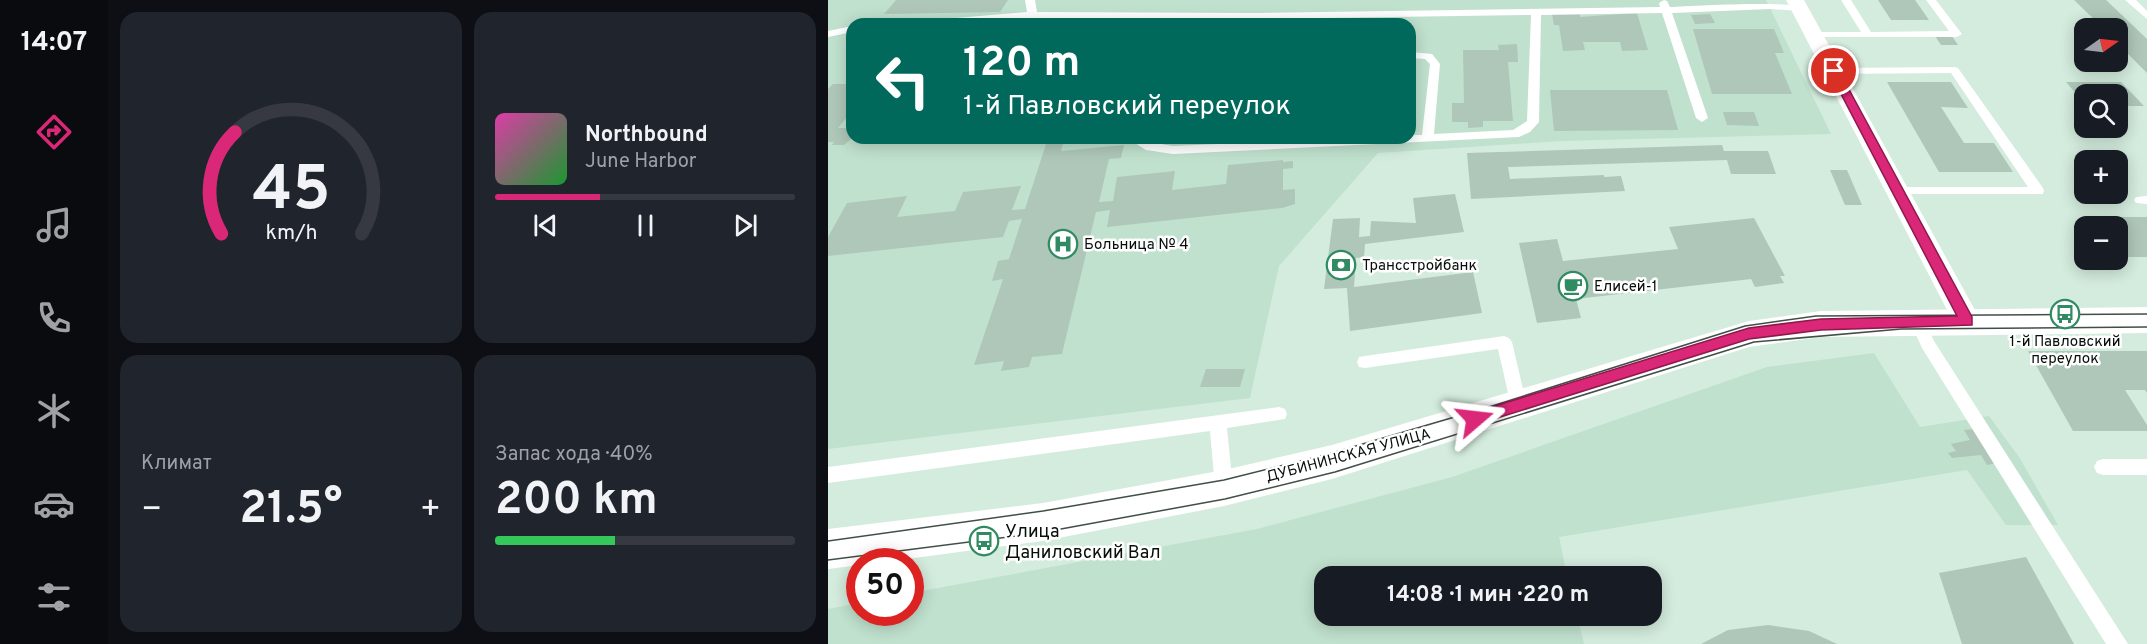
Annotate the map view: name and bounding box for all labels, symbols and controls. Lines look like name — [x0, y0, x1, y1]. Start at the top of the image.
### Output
north arrow — [2074, 18, 2128, 72]
map controls — [2074, 18, 2128, 270]
text: 14:07 — [21, 26, 87, 60]
text: 120 m — [963, 38, 1080, 91]
icon: left — [864, 42, 942, 120]
pin — [1808, 45, 1859, 96]
icon: arrive — [1817, 54, 1850, 87]
button: search — [2074, 84, 2128, 138]
text: 1-й Павловский переулок — [963, 90, 1291, 124]
icon: directions — [33, 111, 75, 153]
text: Northbound — [585, 122, 708, 149]
text: June Harbor — [585, 149, 697, 175]
button: + — [2074, 150, 2128, 204]
text: 45 — [252, 154, 330, 233]
icon: music — [33, 204, 75, 246]
icon: previous — [529, 209, 562, 242]
icon: pause — [629, 209, 662, 242]
icon: next — [729, 209, 762, 242]
button: − — [2074, 216, 2128, 270]
text: km/h — [265, 221, 317, 248]
hospital icon: Больница № 4 — [1047, 228, 1079, 260]
place label: Больница № 4 — [1084, 236, 1188, 255]
bank icon: Трансстройбанк — [1325, 249, 1357, 281]
place label: Трансстройбанк — [1362, 257, 1477, 276]
cafe icon: Елисей-1 — [1557, 270, 1589, 302]
place label: Елисей-1 — [1594, 278, 1657, 297]
icon: phone — [33, 297, 75, 339]
bus stop icon: 1-й Павловский переулок — [2049, 298, 2081, 330]
place label: 1-й Павловский переулок — [2010, 333, 2120, 369]
position arrow — [1443, 387, 1507, 451]
icon: climate — [33, 390, 75, 432]
street label: ДУБИНИНСКАЯ УЛИЦА — [1264, 425, 1433, 488]
text: Запас хода · 40% — [495, 442, 653, 468]
text: Климат — [141, 451, 212, 477]
text: 200 km — [495, 473, 658, 530]
text: 21.5° — [240, 482, 342, 539]
icon: car — [33, 483, 75, 525]
text: − — [141, 490, 162, 532]
text: + — [420, 490, 441, 532]
place label: Улица Даниловский Вал — [1005, 521, 1160, 565]
bus stop icon: Улица Даниловский Вал — [968, 525, 1000, 557]
speed limit sign: 50 — [846, 548, 924, 626]
icon: filters — [33, 576, 75, 618]
text: 14:08 · 1 мин · 220 m — [1387, 582, 1589, 609]

